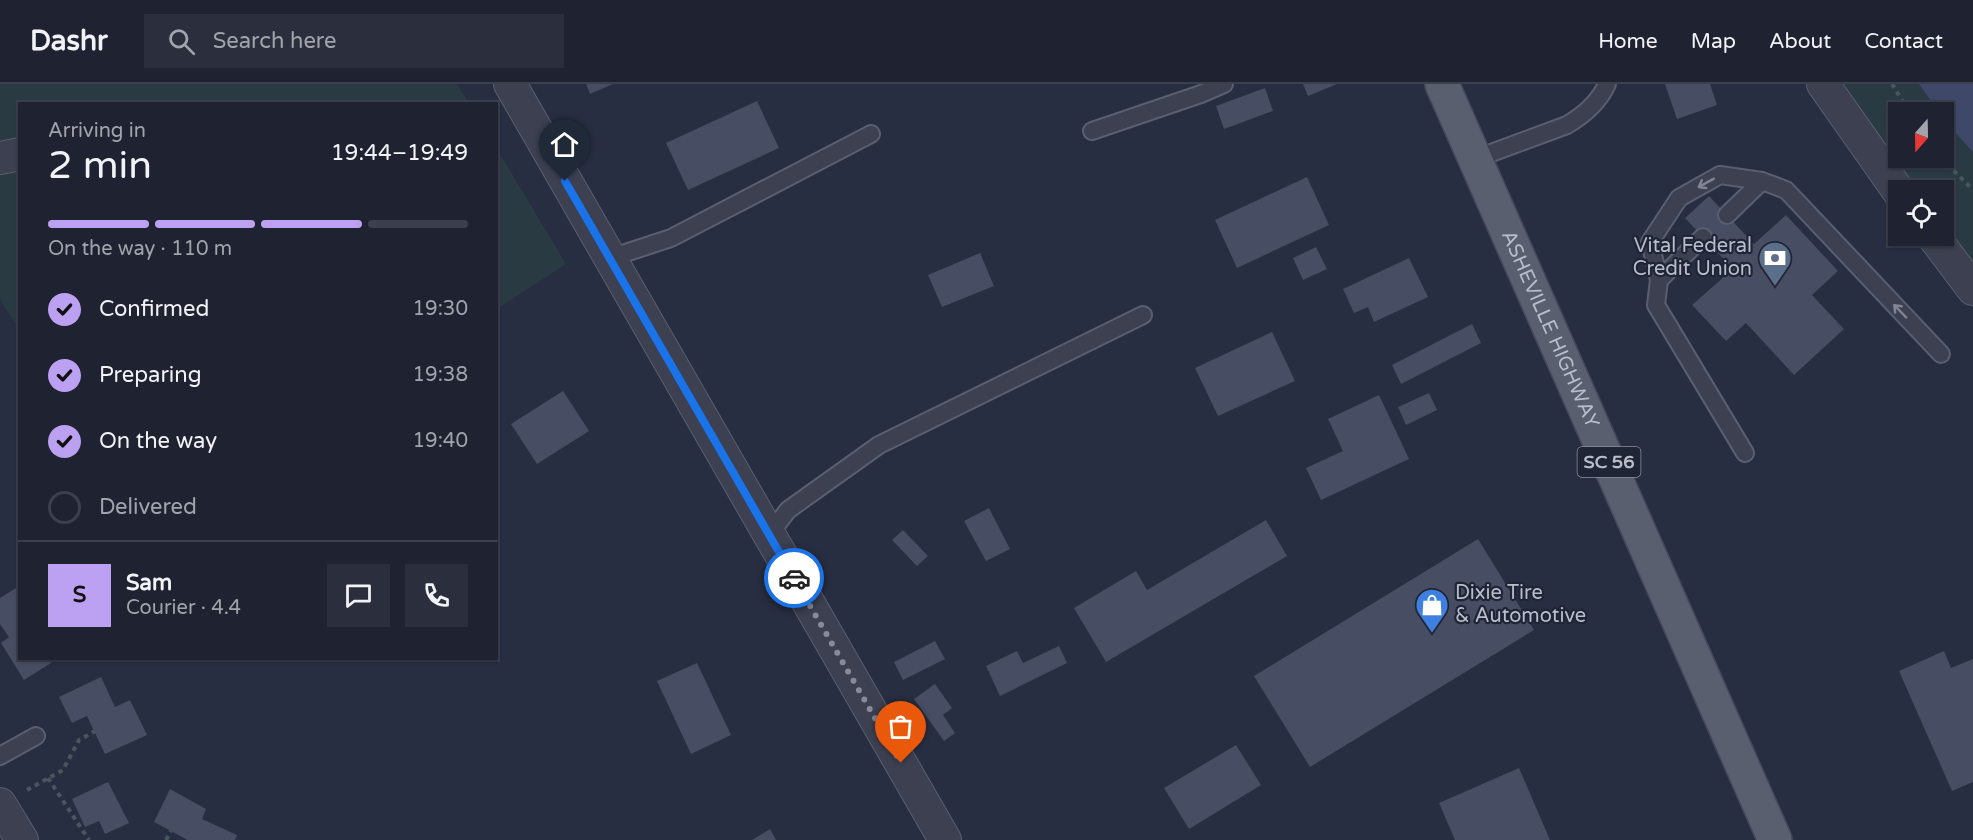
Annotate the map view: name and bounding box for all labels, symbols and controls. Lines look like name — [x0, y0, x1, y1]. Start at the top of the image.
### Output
search box — [144, 14, 564, 68]
text: Dashr — [30, 24, 108, 58]
icon: search — [165, 25, 198, 58]
text: Search here — [213, 28, 336, 54]
text: Home — [1598, 29, 1658, 54]
text: Map — [1691, 29, 1736, 54]
text: About — [1769, 29, 1831, 54]
text: Contact — [1864, 29, 1943, 54]
north arrow — [1888, 102, 1954, 168]
map controls — [1888, 102, 1954, 246]
text: Arriving in — [48, 119, 146, 143]
pin — [539, 119, 590, 181]
icon: home — [548, 128, 581, 161]
text: 19:44–19:49 — [331, 140, 468, 166]
text: 2 min — [48, 142, 152, 189]
one-way arrow — [1698, 177, 1715, 189]
button: locate — [1888, 180, 1954, 246]
street label: ASHEVILLE HIGHWAY — [1496, 227, 1604, 432]
place label: Vital Federal Credit Union — [1633, 234, 1752, 281]
text: On the way · 110 m — [48, 237, 232, 261]
bank icon: Vital Federal Credit Union — [1757, 240, 1793, 287]
icon: check — [48, 293, 81, 326]
text: Confirmed — [99, 296, 209, 322]
text: 19:30 — [413, 297, 468, 321]
one-way arrow — [1894, 304, 1908, 319]
icon: check — [48, 359, 81, 392]
text: Preparing — [99, 362, 202, 388]
text: 19:38 — [413, 363, 468, 387]
icon: check — [48, 425, 81, 458]
text: On the way — [99, 428, 217, 454]
text: 19:40 — [413, 429, 468, 453]
road number: SC 56 — [1578, 447, 1640, 477]
text: Delivered — [99, 494, 197, 520]
courier — [764, 548, 824, 608]
icon: car — [778, 562, 811, 595]
button: chat — [327, 564, 390, 627]
button: phone — [405, 564, 468, 627]
text: Sam — [126, 570, 172, 596]
place label: Dixie Tire & Automotive — [1455, 581, 1586, 628]
text: S — [73, 582, 86, 608]
shop icon: Dixie Tire & Automotive — [1414, 587, 1450, 634]
text: Courier · 4.4 — [126, 596, 241, 620]
pin — [875, 701, 926, 763]
icon: bag — [884, 710, 917, 743]

